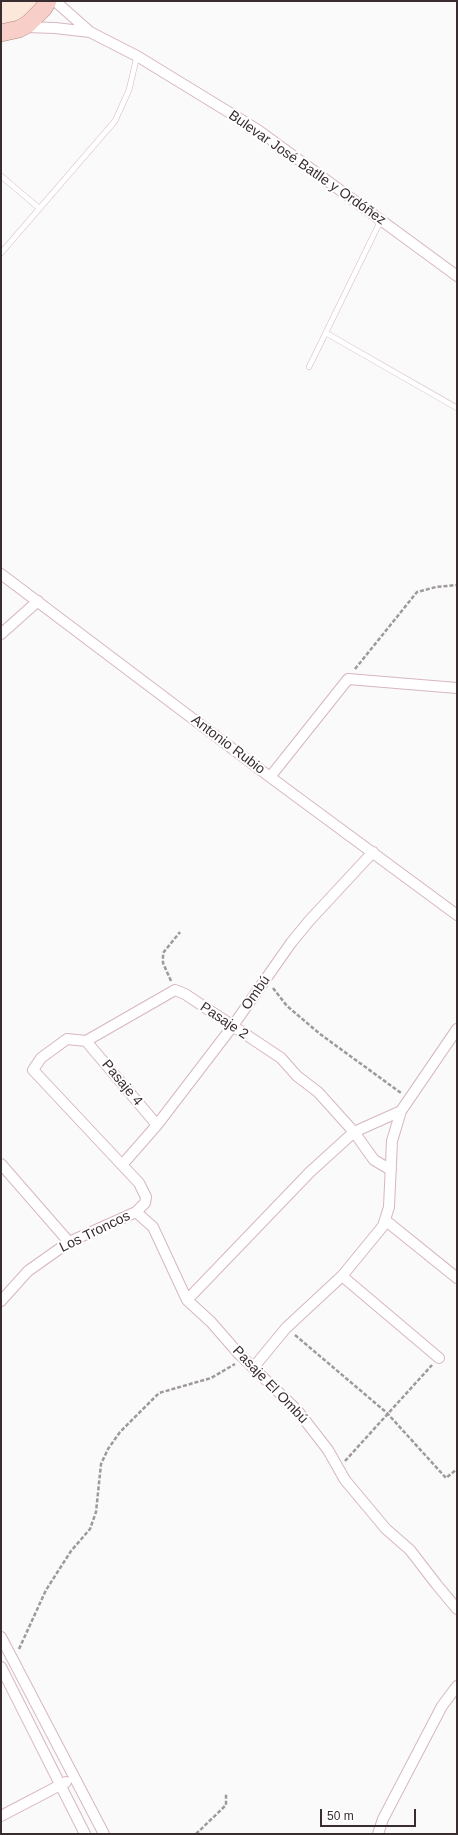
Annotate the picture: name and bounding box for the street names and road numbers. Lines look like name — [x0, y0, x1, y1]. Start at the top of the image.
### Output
street label: Bulevar José Batlle y Ordóñez — [225, 107, 389, 229]
street label: Antonio Rubio — [188, 712, 268, 778]
street label: Ombú — [238, 973, 274, 1013]
street label: Pasaje 2 — [197, 999, 251, 1043]
street label: Pasaje 4 — [98, 1057, 146, 1109]
street label: Los Troncos — [57, 1208, 133, 1256]
street label: Pasaje El Ombú — [229, 1343, 311, 1427]

